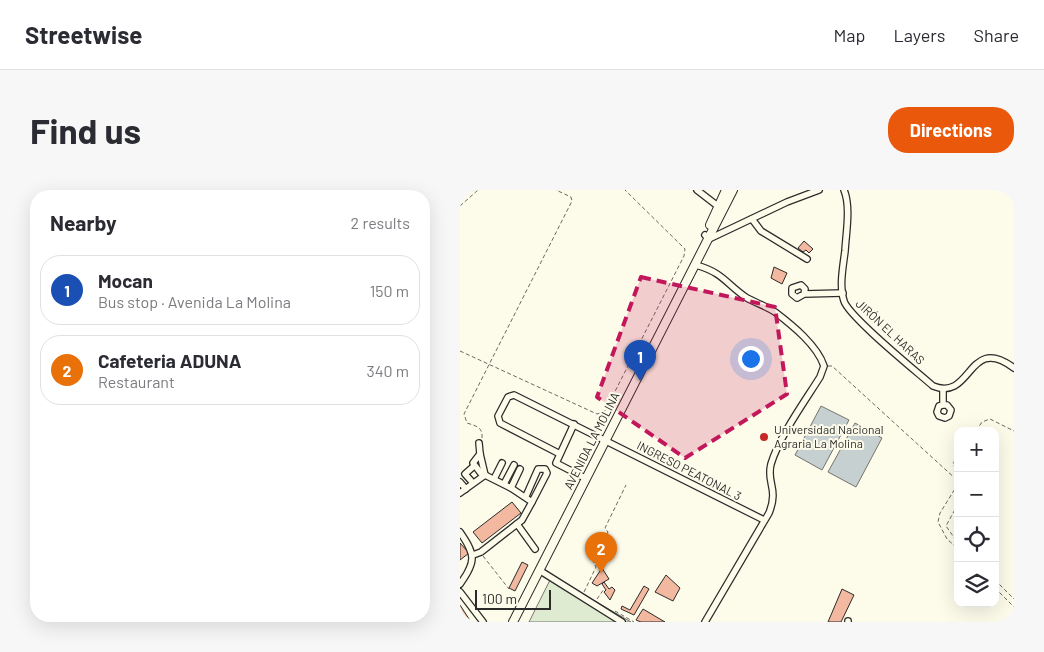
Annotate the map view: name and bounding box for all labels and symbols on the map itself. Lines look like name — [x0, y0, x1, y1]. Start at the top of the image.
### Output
street label: JIRÓN EL HARAS — [853, 296, 928, 367]
pin: 1 — [624, 340, 656, 381]
your location — [738, 346, 764, 372]
street label: AVENIDA LA MOLINA — [561, 390, 622, 492]
place label: Universidad Nacional Agraria La Molina — [774, 422, 883, 450]
marker: Universidad Nacional Agraria La Molina — [758, 431, 770, 443]
street label: INGRESO PEATONAL 3 — [635, 438, 744, 503]
pin: 2 — [585, 532, 617, 573]
scale bar — [475, 587, 551, 610]

